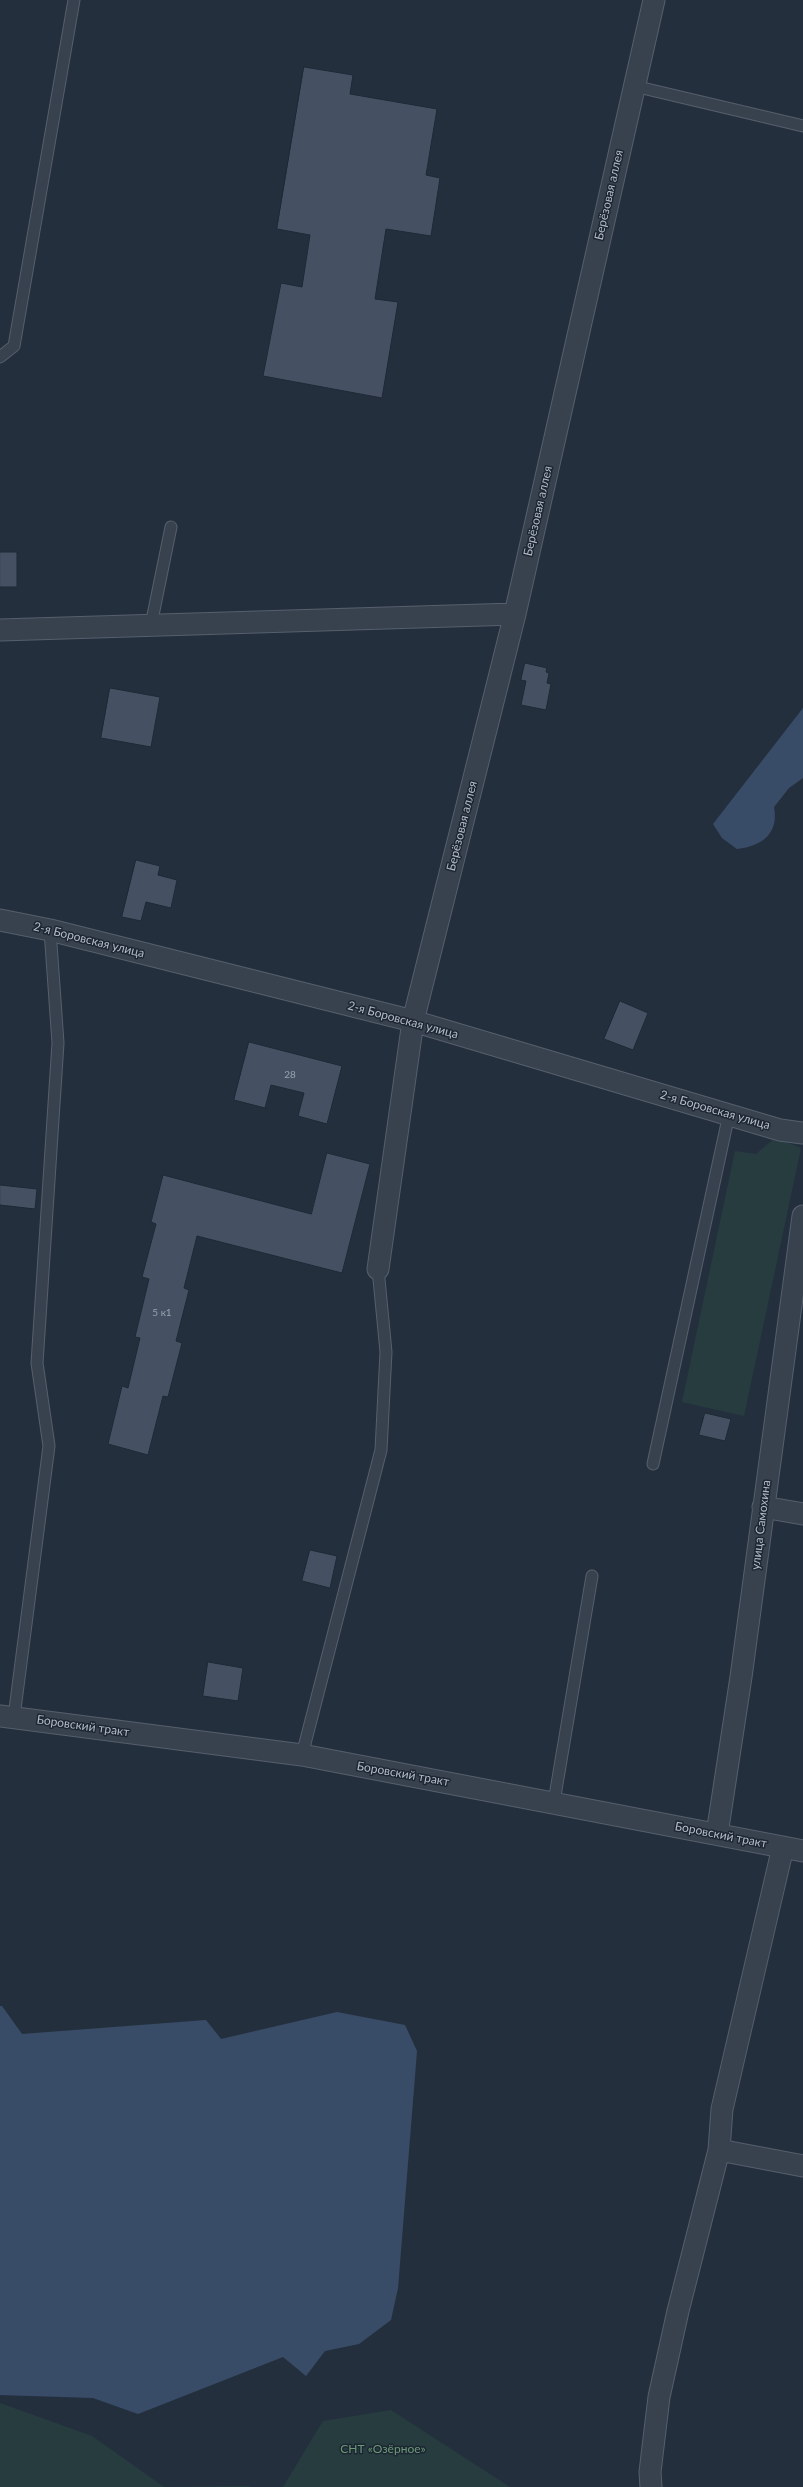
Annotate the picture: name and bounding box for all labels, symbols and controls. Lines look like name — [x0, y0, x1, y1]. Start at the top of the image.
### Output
street label: Берёзовая аллея — [592, 148, 626, 242]
street label: Берёзовая аллея — [521, 464, 555, 558]
street label: Берёзовая аллея — [444, 780, 480, 872]
street label: 2-я Боровская улица — [32, 919, 146, 961]
street label: 2-я Боровская улица — [346, 998, 460, 1042]
house number: 28 — [284, 1069, 296, 1081]
street label: 2-я Боровская улица — [658, 1087, 772, 1133]
house number: 5 к1 — [152, 1307, 172, 1319]
street label: улица Самохина — [748, 1479, 774, 1571]
street label: Боровский тракт — [36, 1712, 130, 1740]
street label: Боровский тракт — [356, 1759, 450, 1789]
street label: Боровский тракт — [674, 1819, 768, 1851]
park label: СНТ «Озёрное» — [340, 2442, 426, 2456]

